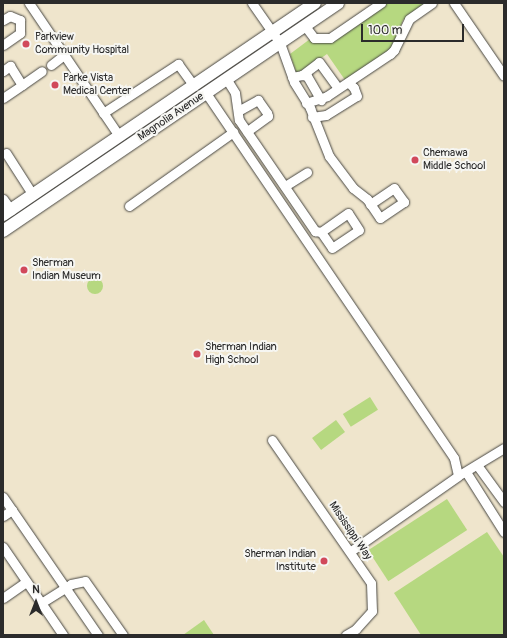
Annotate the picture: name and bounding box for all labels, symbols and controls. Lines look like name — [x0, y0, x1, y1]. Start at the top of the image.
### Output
scale bar — [363, 16, 466, 42]
text: 100 m — [368, 23, 402, 38]
place label: Parkview Community Hospital — [35, 31, 129, 57]
marker: Parkview Community Hospital — [20, 38, 32, 50]
place label: Parke Vista Medical Center — [63, 72, 131, 98]
marker: Parke Vista Medical Center — [50, 80, 60, 90]
street label: Magnolia Avenue — [135, 90, 207, 144]
place label: Chemawa Middle School — [423, 147, 486, 173]
marker: Chemawa Middle School — [410, 155, 420, 165]
place label: Sherman Indian Museum — [32, 257, 101, 283]
marker: Sherman Indian Museum — [19, 265, 29, 275]
place label: Sherman Indian High School — [205, 341, 277, 367]
marker: Sherman Indian High School — [192, 349, 202, 359]
street label: Mississippi Way — [326, 499, 374, 563]
place label: Sherman Indian Institute — [244, 548, 316, 574]
marker: Sherman Indian Institute — [319, 556, 329, 566]
north arrow — [16, 582, 56, 622]
text: N — [32, 583, 40, 596]

